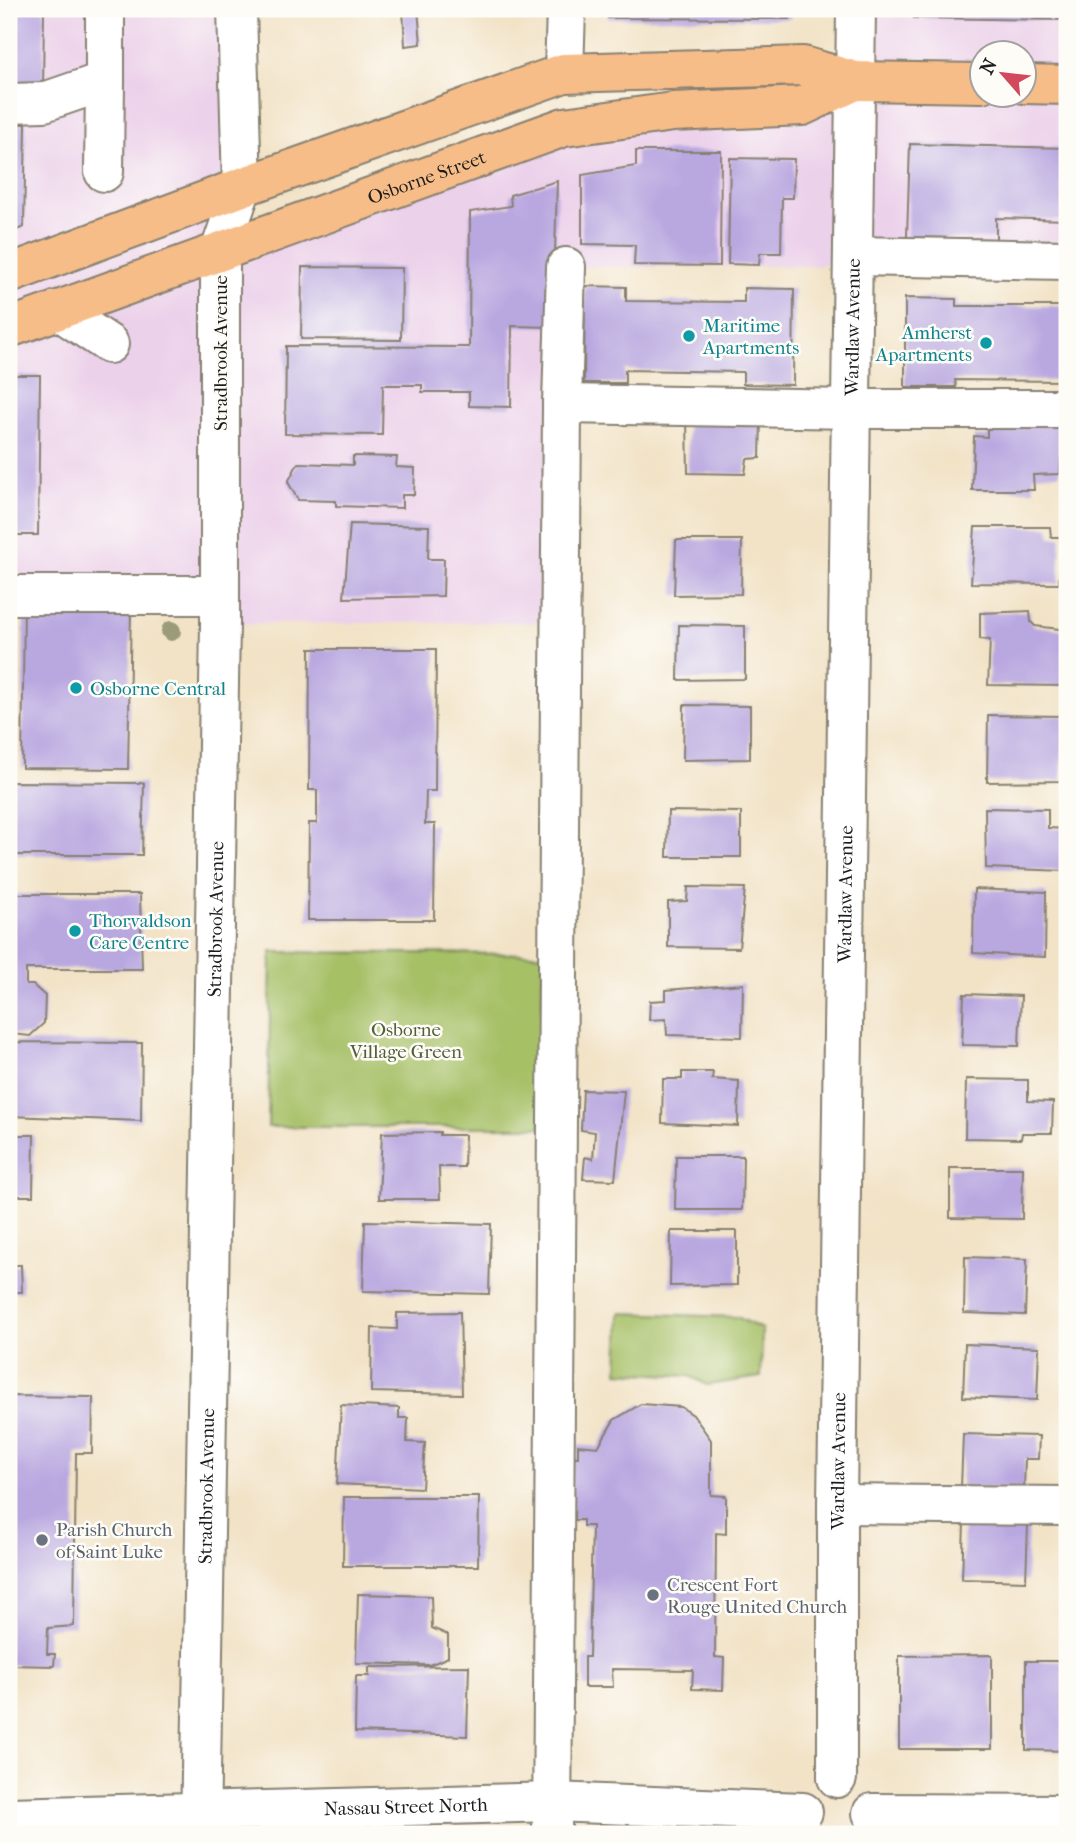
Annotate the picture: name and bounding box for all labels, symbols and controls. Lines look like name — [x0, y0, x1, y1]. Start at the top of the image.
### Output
north arrow — [968, 38, 1038, 108]
text: N — [976, 54, 1002, 78]
street label: Osborne Street — [365, 146, 489, 209]
street label: Wardlaw Avenue — [841, 258, 865, 397]
street label: Stradbrook Avenue — [210, 275, 232, 431]
place label: Maritime Apartments — [702, 315, 799, 359]
place label: Amherst Apartments — [875, 322, 972, 366]
marker: Maritime Apartments — [681, 328, 697, 344]
marker: Amherst Apartments — [978, 335, 994, 351]
place label: Osborne Central — [90, 678, 226, 700]
marker: Osborne Central — [68, 680, 84, 696]
street label: Wardlaw Avenue — [834, 825, 858, 964]
street label: Stradbrook Avenue — [204, 841, 228, 997]
place label: Thorvaldson Care Centre — [89, 910, 192, 954]
marker: Thorvaldson Care Centre — [67, 923, 83, 939]
park label: Osborne Village Green — [349, 1019, 462, 1063]
street label: Wardlaw Avenue — [827, 1392, 850, 1531]
street label: Stradbrook Avenue — [194, 1408, 219, 1564]
place label: Parish Church of Saint Luke — [56, 1519, 173, 1563]
marker: Parish Church of Saint Luke — [34, 1532, 50, 1548]
place label: Crescent Fort Rouge United Church — [667, 1574, 848, 1618]
marker: Crescent Fort Rouge United Church — [645, 1587, 661, 1603]
street label: Nassau Street North — [324, 1794, 488, 1820]

